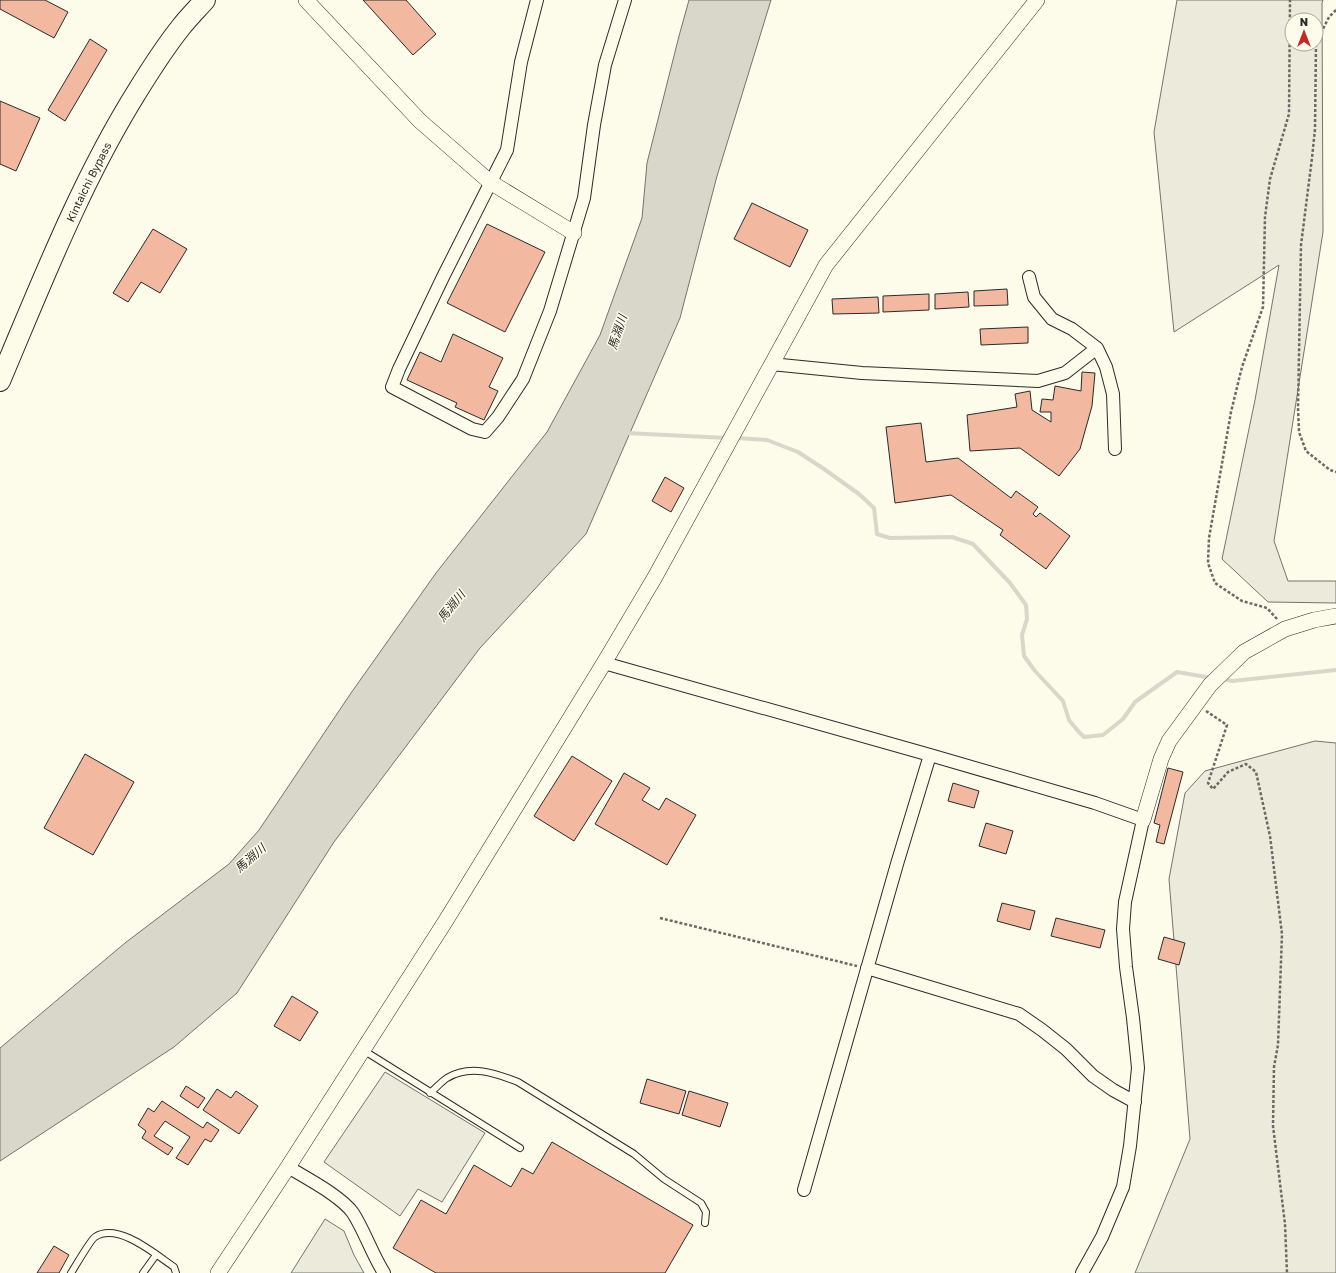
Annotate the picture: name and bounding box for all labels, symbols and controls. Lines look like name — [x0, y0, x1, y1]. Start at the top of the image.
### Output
north arrow — [1284, 12, 1324, 52]
text: N — [1300, 15, 1308, 28]
street label: Kintaichi Bypass — [63, 139, 113, 224]
water label: 馬淵川 — [604, 311, 630, 351]
water label: 馬淵川 — [434, 586, 469, 625]
water label: 馬淵川 — [231, 839, 270, 875]

